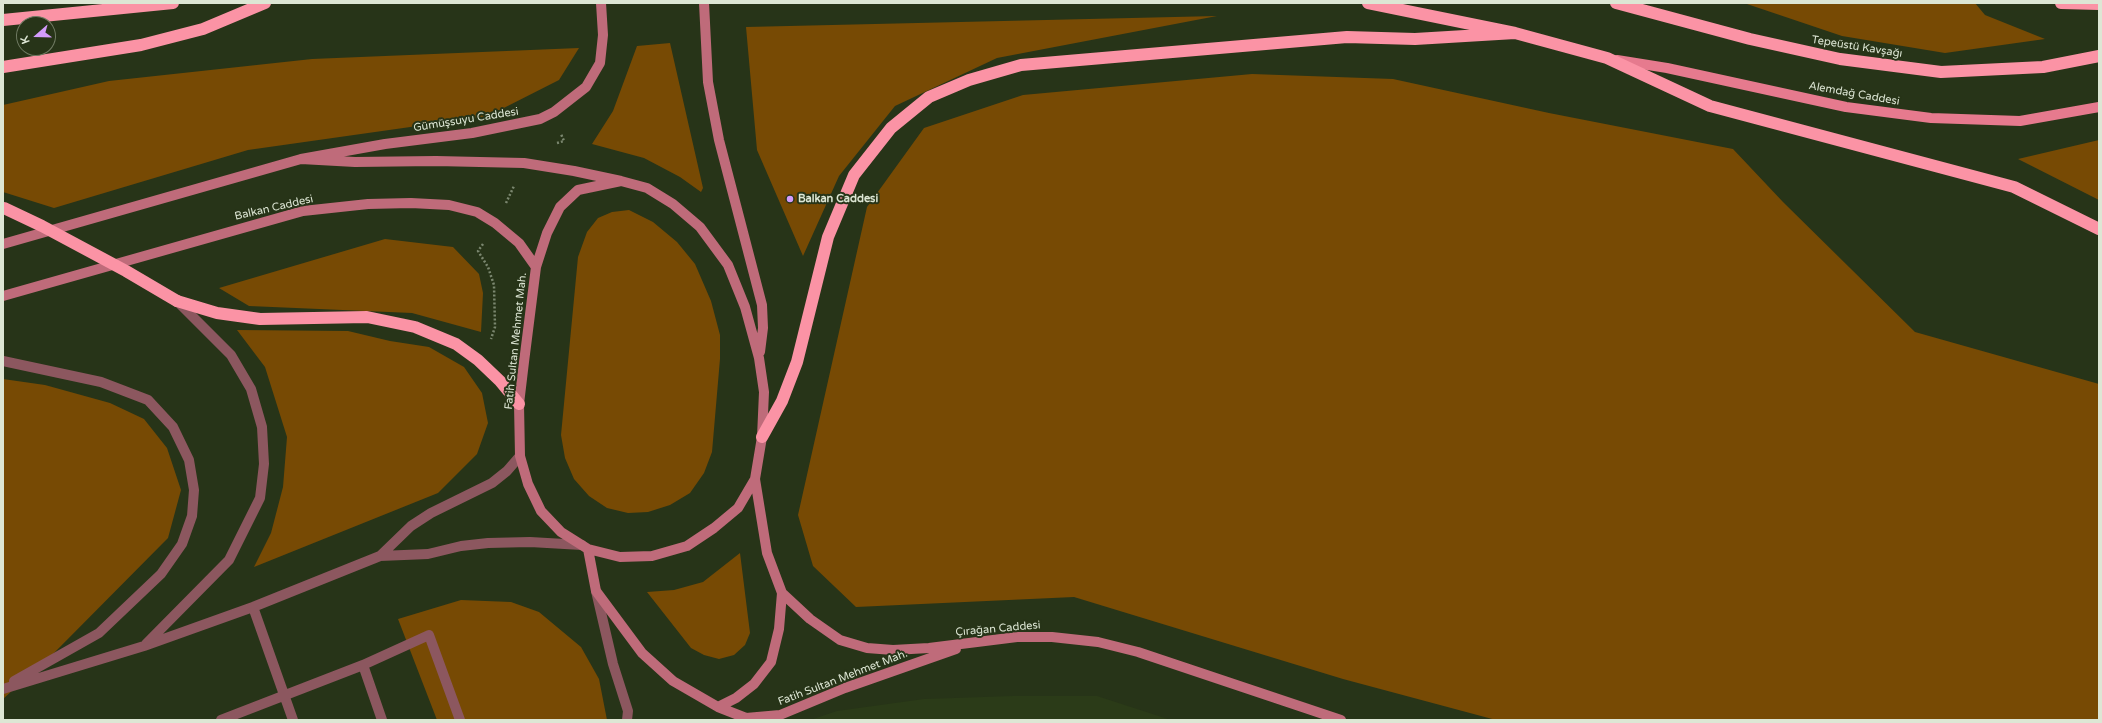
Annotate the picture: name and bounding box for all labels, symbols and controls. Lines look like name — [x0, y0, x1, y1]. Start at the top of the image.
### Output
north arrow — [16, 16, 56, 56]
street label: Tepeüstü Kavşağı — [1811, 33, 1903, 61]
text: K — [18, 34, 33, 46]
street label: Alemdağ Caddesi — [1808, 80, 1900, 108]
street label: Gümüşsuyu Caddesi — [412, 105, 520, 135]
place label: Balkan Caddesi — [798, 192, 878, 206]
street label: Balkan Caddesi — [233, 193, 315, 223]
marker: Balkan Caddesi — [785, 194, 795, 204]
street label: Fatih Sultan Mehmet Mah. — [502, 272, 530, 410]
street label: Çırağan Caddesi — [955, 619, 1041, 639]
street label: Fatih Sultan Mehmet Mah. — [776, 647, 910, 709]

